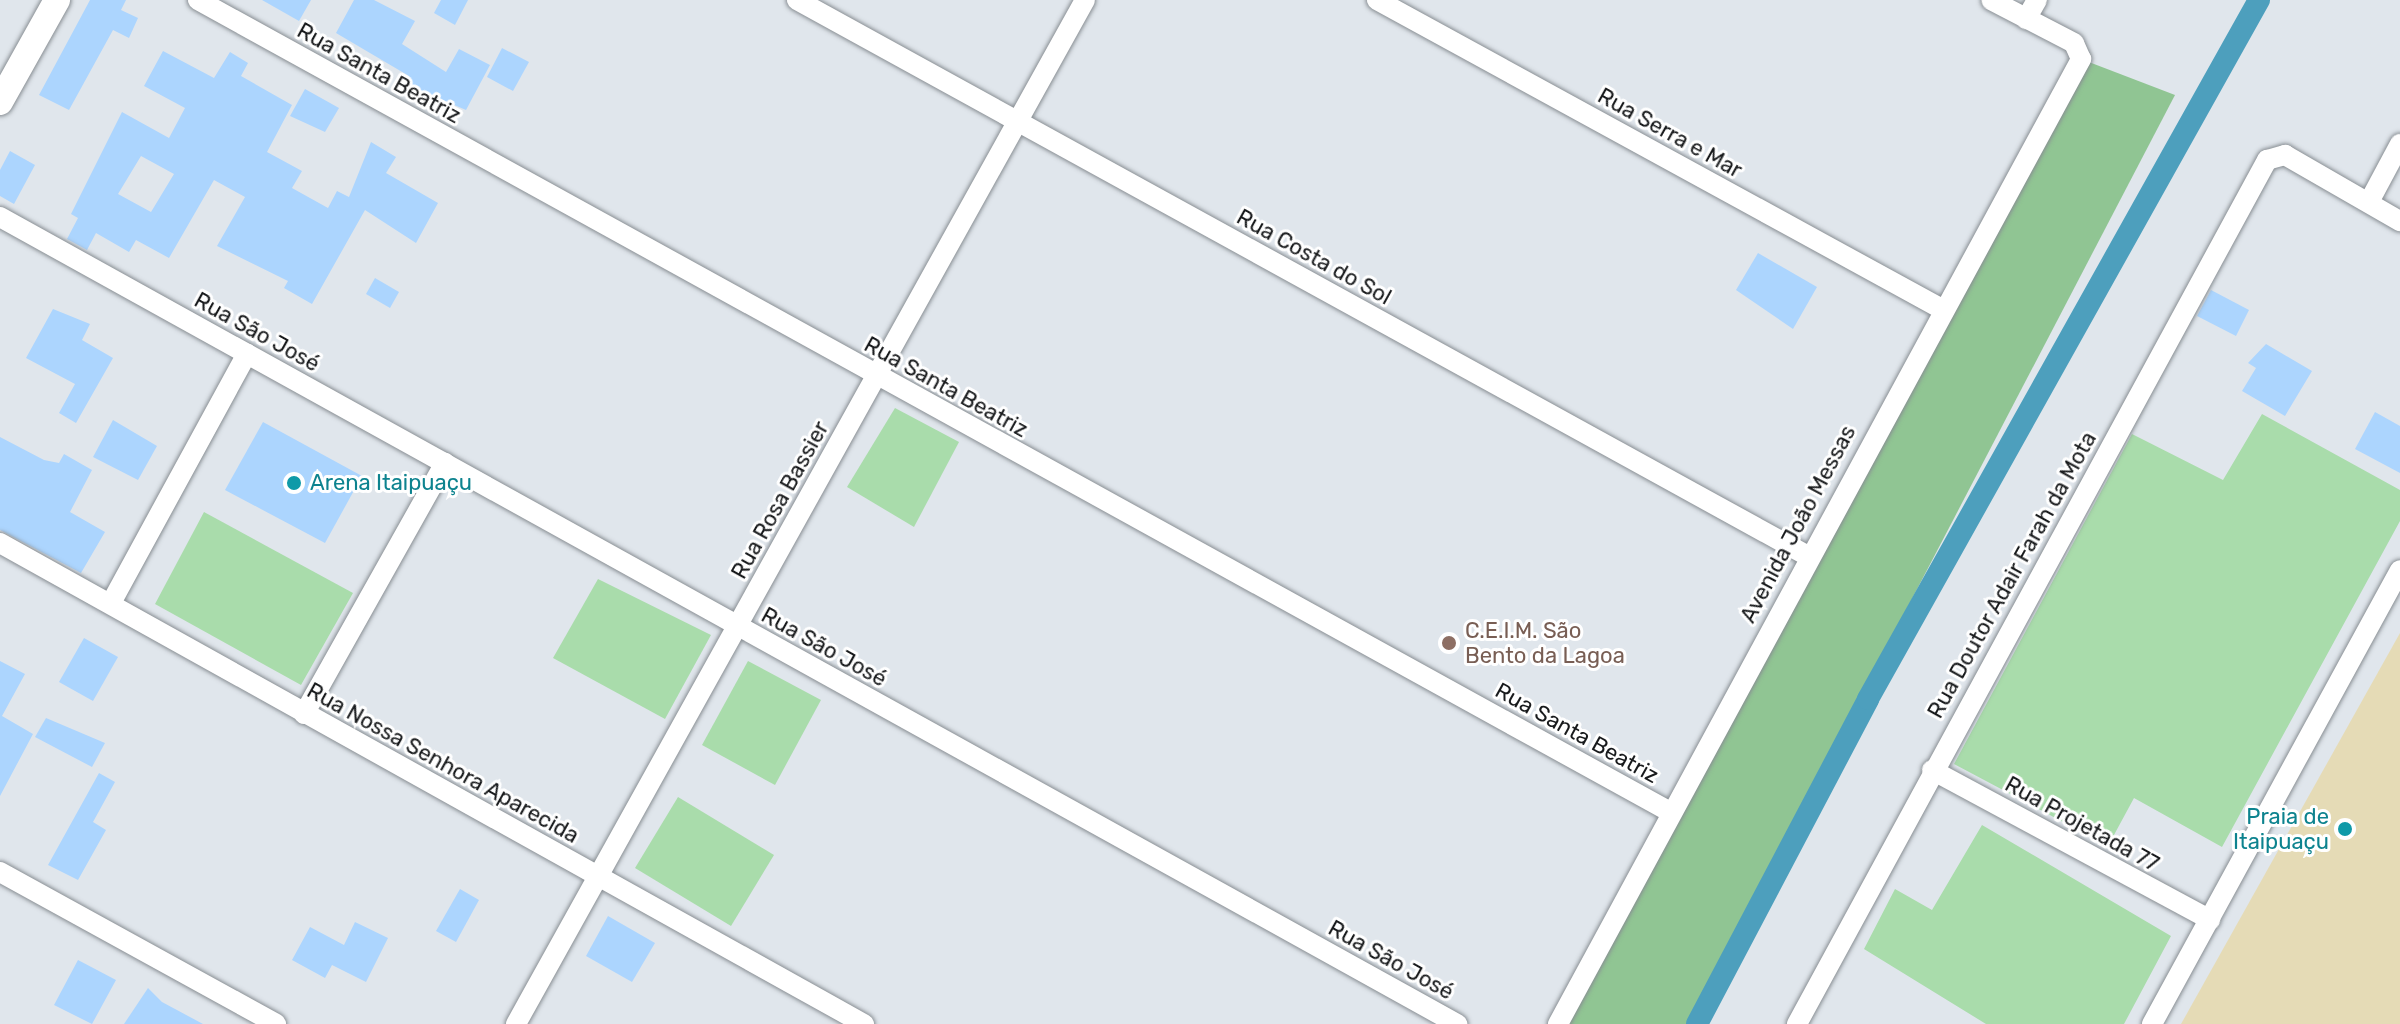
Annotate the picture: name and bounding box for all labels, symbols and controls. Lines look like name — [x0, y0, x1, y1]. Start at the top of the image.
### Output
street label: Rua Santa Beatriz — [293, 17, 465, 129]
street label: Rua Serra e Mar — [1593, 82, 1747, 184]
street label: Rua Costa do Sol — [1232, 204, 1396, 310]
street label: Rua São José — [190, 287, 324, 377]
street label: Rua Santa Beatriz — [860, 331, 1032, 443]
street label: Rua Rosa Bassier — [726, 417, 834, 583]
street label: Avenida João Messas — [1735, 421, 1861, 627]
street label: Rua Doutor Adair Farah da Mota — [1922, 426, 2102, 724]
place label: Arena Itaipuaçu — [310, 470, 472, 496]
marker: Arena Itaipuaçu — [285, 474, 303, 492]
street label: Rua São José — [757, 602, 891, 692]
place label: C.E.I.M. São Bento da Lagoa — [1465, 617, 1625, 668]
marker: C.E.I.M. São Bento da Lagoa — [1440, 634, 1458, 652]
street label: Rua Nossa Senhora Aparecida — [302, 677, 584, 849]
street label: Rua Santa Beatriz — [1491, 677, 1663, 789]
street label: Rua Projetada 77 — [2000, 771, 2164, 877]
place label: Praia de Itaipuaçu — [2233, 803, 2329, 854]
marker: Praia de Itaipuaçu — [2336, 820, 2354, 838]
street label: Rua São José — [1324, 915, 1458, 1005]

